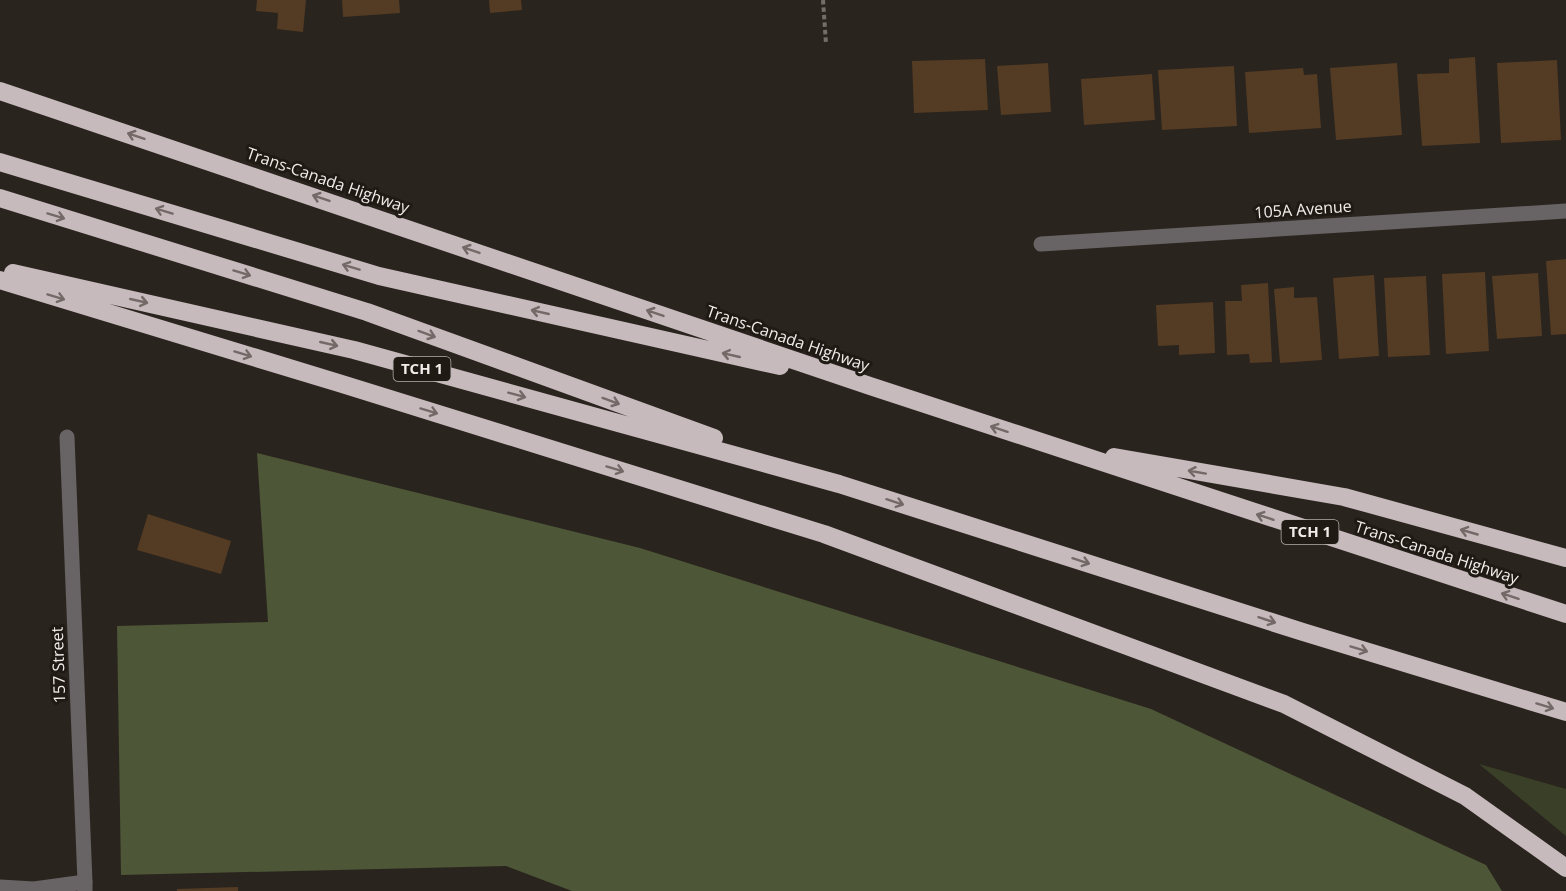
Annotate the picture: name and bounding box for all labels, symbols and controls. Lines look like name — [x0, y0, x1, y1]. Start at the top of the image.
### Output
one-way arrow — [127, 130, 146, 141]
street label: Trans-Canada Highway — [244, 142, 413, 219]
one-way arrow — [312, 192, 331, 203]
street label: 105A Avenue — [1254, 195, 1352, 223]
one-way arrow — [155, 205, 174, 216]
one-way arrow — [46, 211, 65, 222]
one-way arrow — [462, 243, 481, 254]
one-way arrow — [342, 261, 361, 272]
one-way arrow — [232, 268, 251, 279]
one-way arrow — [46, 292, 65, 303]
one-way arrow — [129, 296, 148, 308]
street label: Trans-Canada Highway — [704, 300, 873, 377]
one-way arrow — [531, 306, 551, 317]
one-way arrow — [647, 306, 665, 317]
one-way arrow — [418, 329, 436, 340]
one-way arrow — [319, 339, 338, 351]
one-way arrow — [233, 349, 252, 360]
one-way arrow — [721, 349, 741, 360]
road number: TCH 1 — [394, 357, 450, 381]
one-way arrow — [508, 390, 527, 401]
one-way arrow — [601, 396, 620, 407]
one-way arrow — [419, 406, 438, 417]
one-way arrow — [990, 422, 1009, 433]
one-way arrow — [605, 464, 624, 475]
one-way arrow — [1188, 466, 1207, 477]
one-way arrow — [885, 497, 904, 508]
one-way arrow — [1256, 510, 1275, 521]
street label: Trans-Canada Highway — [1352, 515, 1523, 589]
road number: TCH 1 — [1282, 520, 1338, 544]
one-way arrow — [1460, 526, 1479, 537]
one-way arrow — [1071, 556, 1090, 567]
one-way arrow — [1501, 590, 1520, 601]
one-way arrow — [1257, 615, 1276, 626]
street label: 157 Street — [46, 626, 70, 704]
one-way arrow — [1349, 644, 1368, 655]
one-way arrow — [1535, 701, 1554, 712]

